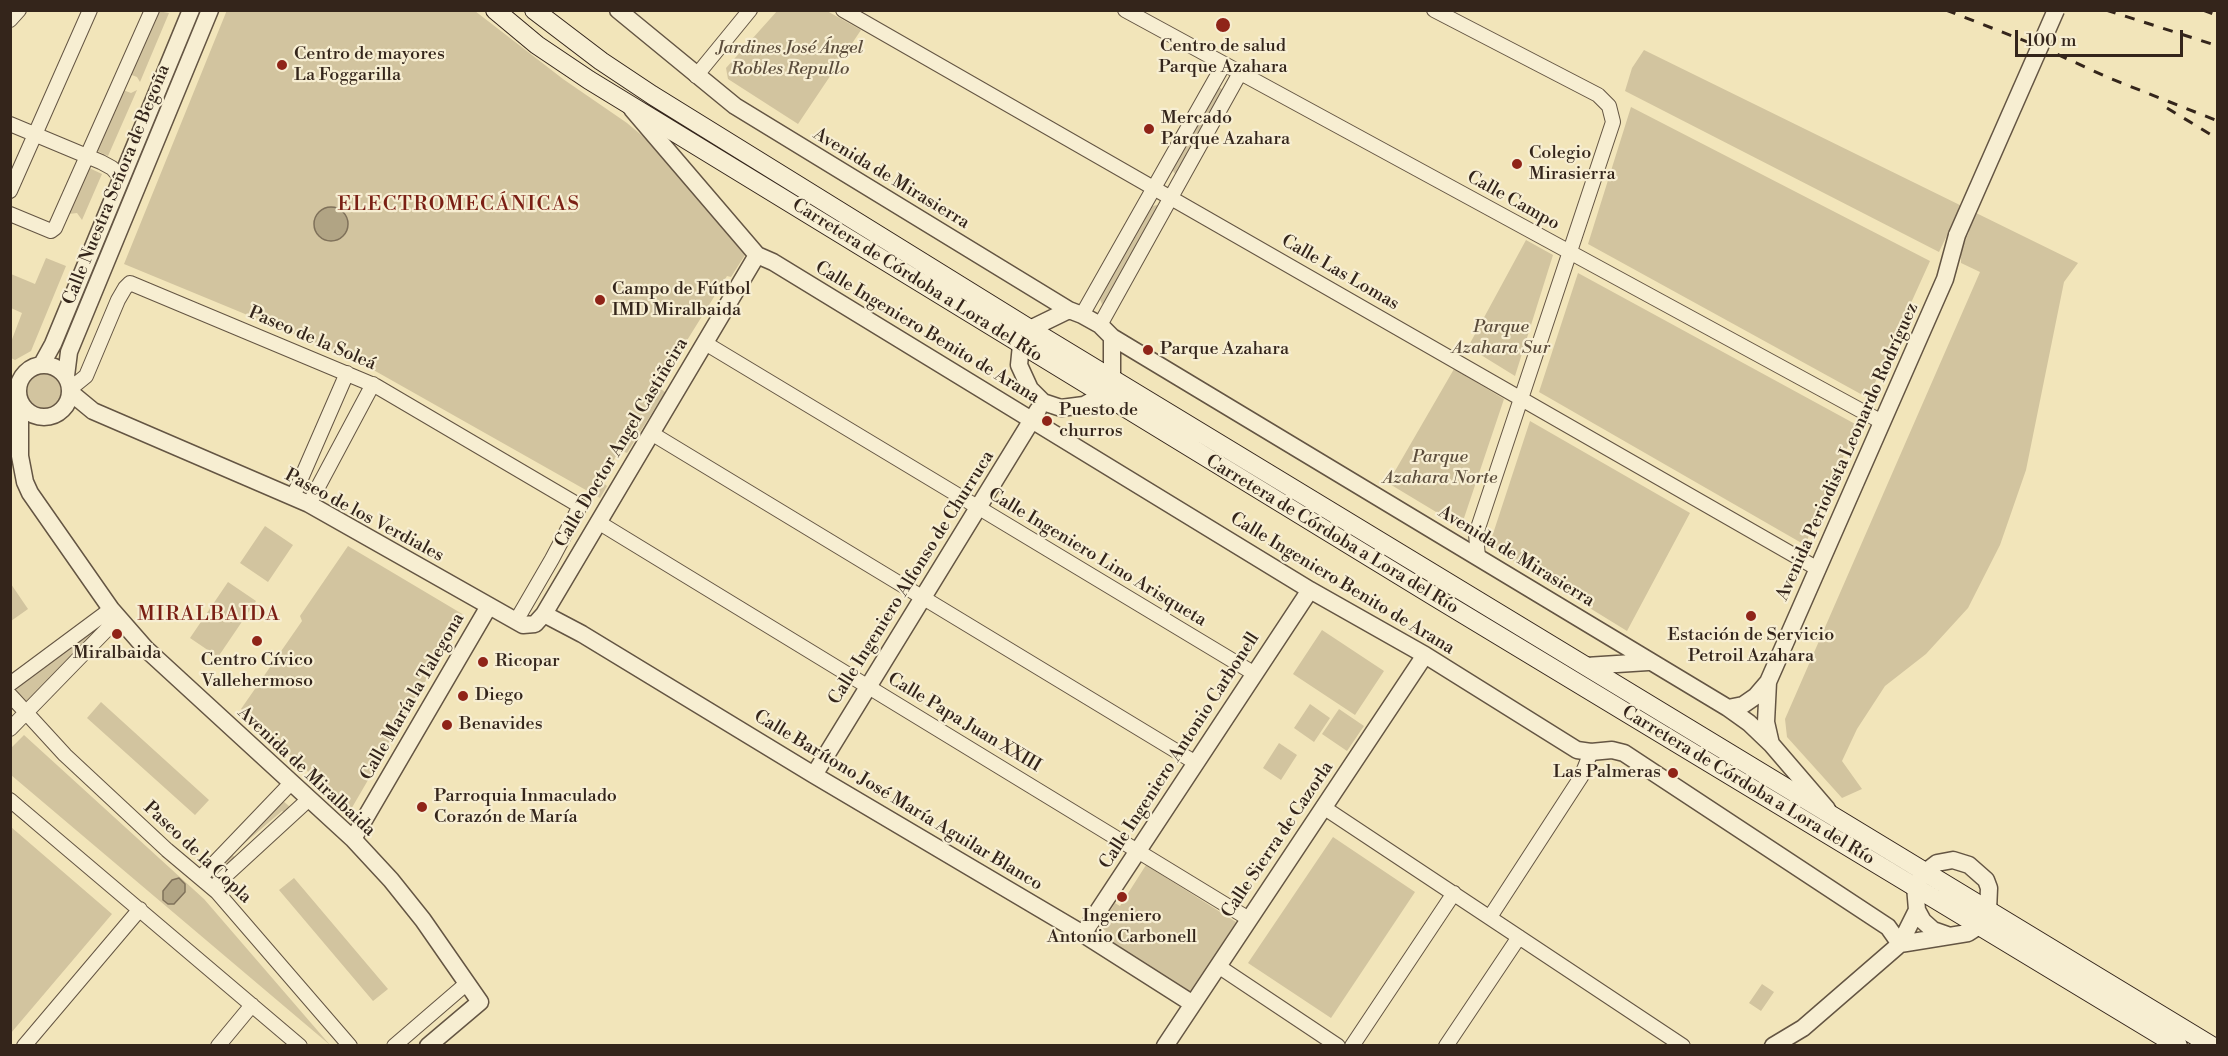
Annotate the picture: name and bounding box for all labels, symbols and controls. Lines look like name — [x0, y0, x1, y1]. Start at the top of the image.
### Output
marker: Centro de salud Parque Azahara — [1214, 16, 1232, 34]
scale bar — [2018, 18, 2186, 56]
text: 100 m — [2026, 29, 2077, 52]
place label: Centro de salud Parque Azahara — [1158, 36, 1288, 78]
park label: Jardines José Ángel Robles Repullo — [717, 38, 863, 80]
place label: Centro de mayores La Foggarilla — [294, 44, 445, 86]
marker: Centro de mayores La Foggarilla — [275, 58, 289, 72]
street label: Calle Nuestra Señora de Begoña — [59, 62, 175, 308]
place label: Mercado Parque Azahara — [1161, 108, 1290, 150]
marker: Mercado Parque Azahara — [1142, 122, 1156, 136]
street label: Avenida de Mirasierra — [809, 124, 973, 234]
place label: Colegio Mirasierra — [1529, 143, 1616, 186]
marker: Colegio Mirasierra — [1510, 157, 1524, 171]
street label: Calle Campo — [1463, 167, 1563, 235]
district label: ELECTROMECÁNICAS — [337, 193, 581, 217]
street label: Carretera de Córdoba a Lora del Río — [788, 195, 1046, 367]
street label: Calle Las Lomas — [1277, 231, 1403, 315]
street label: Calle Ingeniero Benito de Arana — [811, 257, 1043, 409]
place label: Campo de Fútbol IMD Miralbaida — [612, 279, 751, 322]
marker: Campo de Fútbol IMD Miralbaida — [593, 293, 607, 307]
street label: Avenida Periodista Leonardo Rodríguez — [1772, 300, 1924, 604]
street label: Paseo de la Soleá — [245, 302, 379, 376]
park label: Parque Azahara Sur — [1452, 317, 1550, 360]
street label: Calle Doctor Angel Castiñeira — [551, 334, 693, 552]
place label: Parque Azahara — [1160, 339, 1289, 361]
marker: Parque Azahara — [1141, 343, 1155, 357]
place label: Puesto de churros — [1059, 400, 1138, 442]
marker: Puesto de churros — [1040, 414, 1054, 428]
street label: Calle Ingeniero Alfonso de Churruca — [825, 447, 999, 709]
park label: Parque Azahara Norte — [1383, 447, 1497, 490]
street label: Carretera de Córdoba a Lora del Río — [1202, 451, 1462, 619]
street label: Paseo de los Verdiales — [281, 465, 447, 567]
street label: Calle Ingeniero Lino Arisqueta — [984, 484, 1210, 632]
street label: Avenida de Mirasierra — [1434, 502, 1598, 612]
street label: Calle Ingeniero Benito de Arana — [1226, 508, 1458, 660]
district label: MIRALBAIDA — [137, 603, 281, 627]
marker: Estación de Servicio Petroil Azahara — [1744, 609, 1758, 623]
street label: Calle María la Talegona — [356, 610, 470, 784]
place label: Estación de Servicio Petroil Azahara — [1668, 625, 1834, 668]
marker: Miralbaida — [110, 627, 124, 641]
street label: Calle Ingeniero Antonio Carbonell — [1095, 629, 1265, 873]
marker: Centro Cívico Vallehermoso — [250, 634, 264, 648]
place label: Miralbaida — [73, 643, 161, 665]
place label: Centro Cívico Vallehermoso — [201, 650, 313, 692]
place label: Ricopar — [495, 651, 560, 673]
marker: Ricopar — [476, 655, 490, 669]
street label: Calle Papa Juan XXIII — [883, 669, 1045, 777]
place label: Diego — [475, 685, 523, 707]
marker: Diego — [456, 689, 470, 703]
street label: Carretera de Córdoba a Lora del Río — [1618, 702, 1878, 870]
street label: Avenida de Miralbaida — [233, 703, 379, 841]
street label: Calle Barítono José María Aguilar Blanco — [750, 706, 1046, 896]
place label: Benavides — [459, 714, 543, 736]
marker: Benavides — [440, 718, 454, 732]
street label: Calle Sierra de Cazorla — [1218, 758, 1338, 922]
place label: Las Palmeras — [1553, 762, 1661, 784]
marker: Las Palmeras — [1666, 766, 1680, 780]
place label: Parroquia Inmaculado Corazón de María — [434, 786, 617, 828]
street label: Paseo de la Copla — [139, 797, 255, 909]
marker: Parroquia Inmaculado Corazón de María — [415, 800, 429, 814]
marker: Ingeniero Antonio Carbonell — [1115, 890, 1129, 904]
place label: Ingeniero Antonio Carbonell — [1047, 906, 1197, 948]

